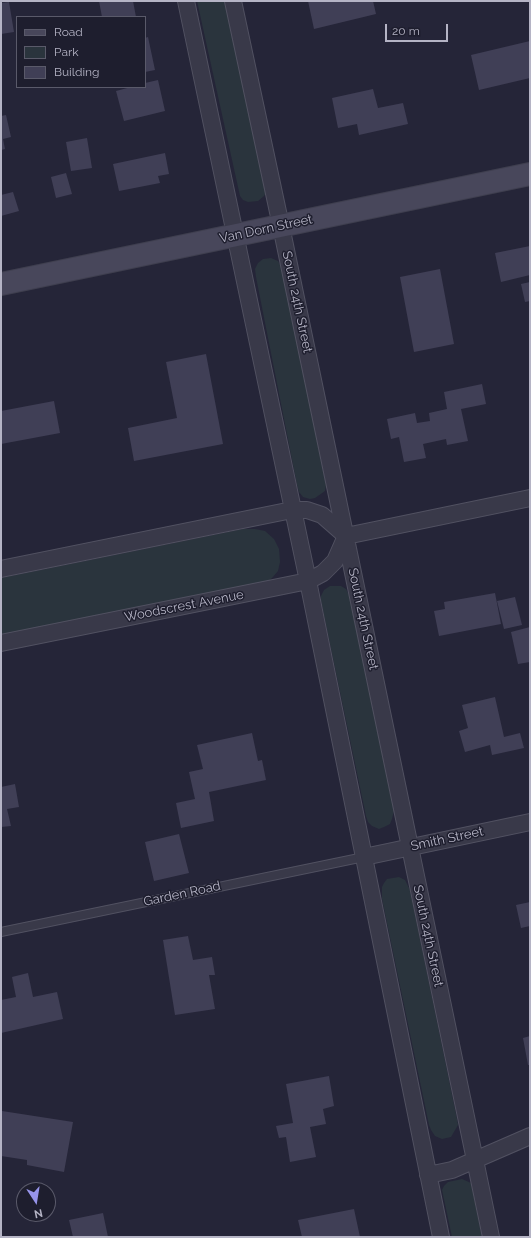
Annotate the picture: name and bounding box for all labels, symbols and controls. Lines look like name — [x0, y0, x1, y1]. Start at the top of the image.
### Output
legend — [16, 16, 146, 88]
scale bar — [387, 16, 450, 42]
text: 20 m — [392, 24, 420, 38]
text: Road — [54, 25, 83, 39]
text: Park — [54, 45, 79, 59]
text: Building — [54, 65, 100, 79]
street label: Van Dorn Street — [218, 212, 314, 246]
street label: South 24th Street — [279, 250, 315, 354]
street label: South 24th Street — [345, 567, 381, 671]
street label: Woodscrest Avenue — [123, 587, 245, 625]
street label: Smith Street — [409, 824, 485, 854]
street label: Garden Road — [142, 878, 222, 910]
street label: South 24th Street — [410, 884, 446, 988]
north arrow — [16, 1182, 56, 1222]
text: N — [33, 1206, 44, 1220]

